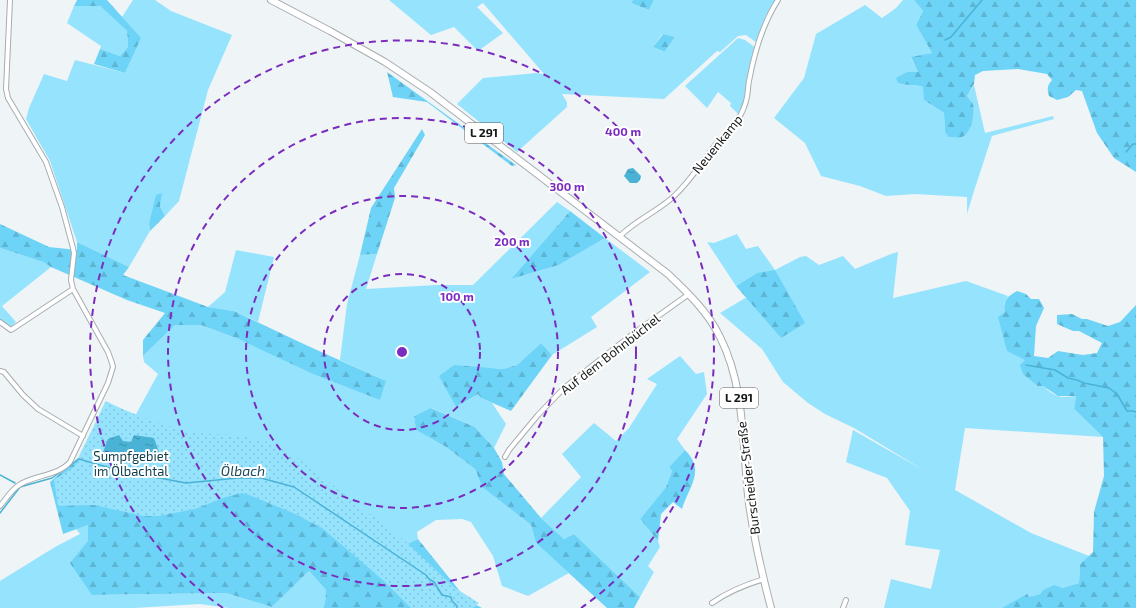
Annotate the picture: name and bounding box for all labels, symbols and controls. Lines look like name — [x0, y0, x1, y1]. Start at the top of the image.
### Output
street label: Neuenkamp — [689, 111, 745, 177]
road number: L 291 — [465, 123, 503, 143]
text: 400 m — [605, 124, 641, 138]
text: 300 m — [549, 179, 585, 193]
text: 200 m — [494, 234, 530, 248]
text: 100 m — [440, 289, 474, 303]
street label: Auf dem Bohnbüchel — [557, 310, 663, 398]
centre of rings — [395, 345, 409, 359]
road number: L 291 — [720, 388, 758, 408]
street label: Burscheider Straße — [733, 420, 763, 536]
park label: Sumpfgebiet im Ölbachtal — [93, 448, 169, 479]
water label: Ölbach — [221, 462, 265, 479]

